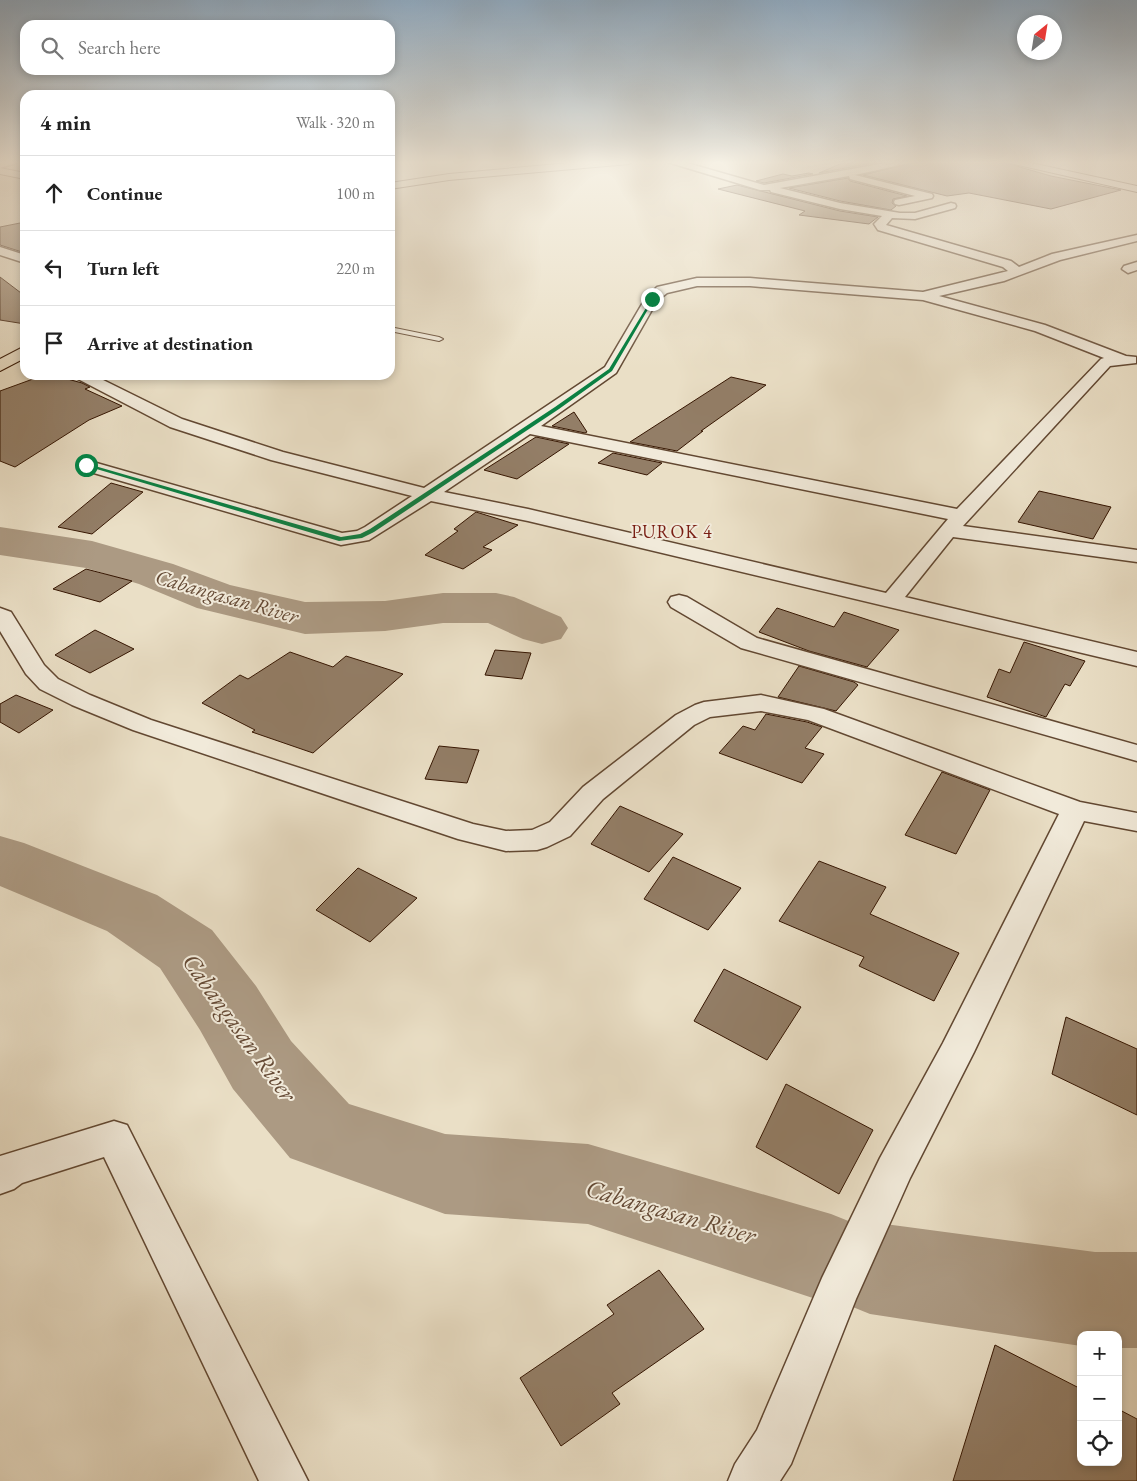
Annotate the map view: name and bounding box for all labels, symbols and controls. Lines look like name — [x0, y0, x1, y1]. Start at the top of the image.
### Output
north arrow — [1017, 15, 1062, 60]
search box — [20, 20, 395, 75]
icon: search — [38, 34, 66, 62]
text: Search here — [78, 35, 160, 60]
text: 4 min — [40, 109, 91, 136]
text: Walk · 320 m — [296, 112, 375, 133]
icon: ahead — [40, 179, 68, 207]
text: Continue — [87, 181, 162, 206]
text: 100 m — [336, 183, 375, 204]
icon: left — [40, 254, 68, 282]
text: Turn left — [87, 256, 159, 281]
text: 220 m — [336, 258, 375, 279]
route end — [641, 288, 664, 311]
icon: arrive — [40, 329, 68, 357]
text: Arrive at destination — [87, 331, 253, 356]
route start — [75, 454, 98, 477]
district label: PUROK 4 — [631, 520, 713, 543]
water label: Cabangasan River — [152, 563, 303, 630]
water label: Cabangasan River — [175, 947, 305, 1109]
water label: Cabangasan River — [582, 1171, 761, 1251]
map controls — [1077, 1331, 1122, 1466]
button: + — [1077, 1331, 1122, 1376]
button: − — [1077, 1376, 1122, 1421]
button: locate — [1077, 1421, 1122, 1466]

